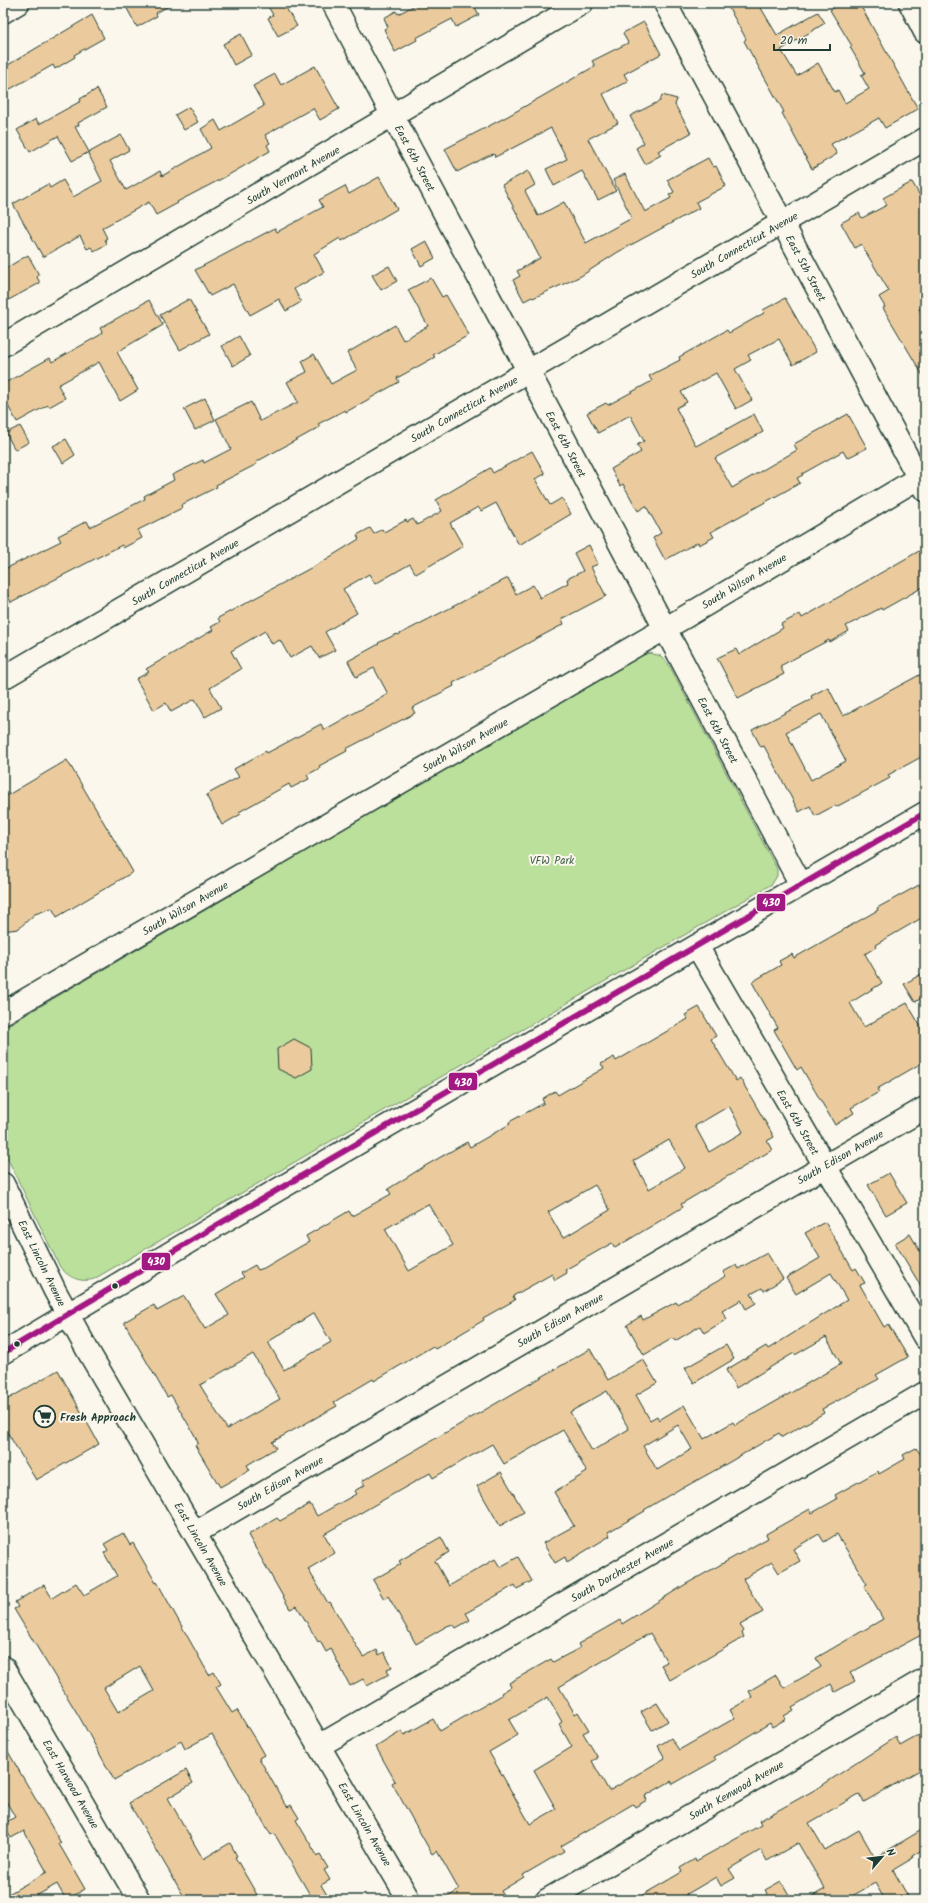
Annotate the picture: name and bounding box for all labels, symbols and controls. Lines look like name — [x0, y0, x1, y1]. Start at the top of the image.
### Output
scale bar — [774, 26, 830, 52]
text: 20 m — [780, 31, 808, 50]
street label: East 6th Street — [389, 122, 440, 196]
street label: South Vermont Avenue — [243, 142, 344, 210]
street label: South Connecticut Avenue — [687, 208, 802, 284]
street label: East 5th Street — [780, 232, 831, 306]
street label: South Connecticut Avenue — [407, 372, 522, 448]
street label: East 6th Street — [540, 408, 591, 482]
street label: South Connecticut Avenue — [128, 535, 243, 611]
street label: South Wilson Avenue — [698, 549, 791, 615]
street label: East 6th Street — [692, 694, 743, 768]
street label: South Wilson Avenue — [419, 714, 512, 778]
park label: VFW Park — [530, 852, 575, 870]
street label: South Wilson Avenue — [139, 877, 232, 941]
line badge: 430 — [756, 893, 786, 912]
text: 430 — [762, 894, 780, 912]
line badge: 430 — [448, 1072, 478, 1091]
text: 430 — [454, 1074, 472, 1092]
street label: East 6th Street — [771, 1086, 824, 1159]
street label: South Edison Avenue — [794, 1126, 887, 1190]
street label: East Lincoln Avenue — [12, 1217, 70, 1310]
line badge: 430 — [141, 1252, 171, 1271]
text: 430 — [147, 1253, 165, 1271]
unlabelled marker — [110, 1281, 120, 1291]
street label: South Edison Avenue — [514, 1289, 607, 1353]
unlabelled marker — [12, 1339, 22, 1349]
supermarket icon: Fresh Approach — [31, 1404, 57, 1430]
place label: Fresh Approach — [60, 1409, 136, 1427]
street label: South Edison Avenue — [234, 1452, 327, 1516]
street label: East Lincoln Avenue — [169, 1499, 232, 1590]
street label: South Dorchester Avenue — [568, 1534, 677, 1608]
street label: East Harwood Avenue — [37, 1736, 103, 1833]
street label: South Kenwood Avenue — [685, 1756, 788, 1826]
street label: East Lincoln Avenue — [333, 1779, 396, 1870]
north arrow — [862, 1837, 902, 1877]
text: N — [880, 1845, 900, 1860]

